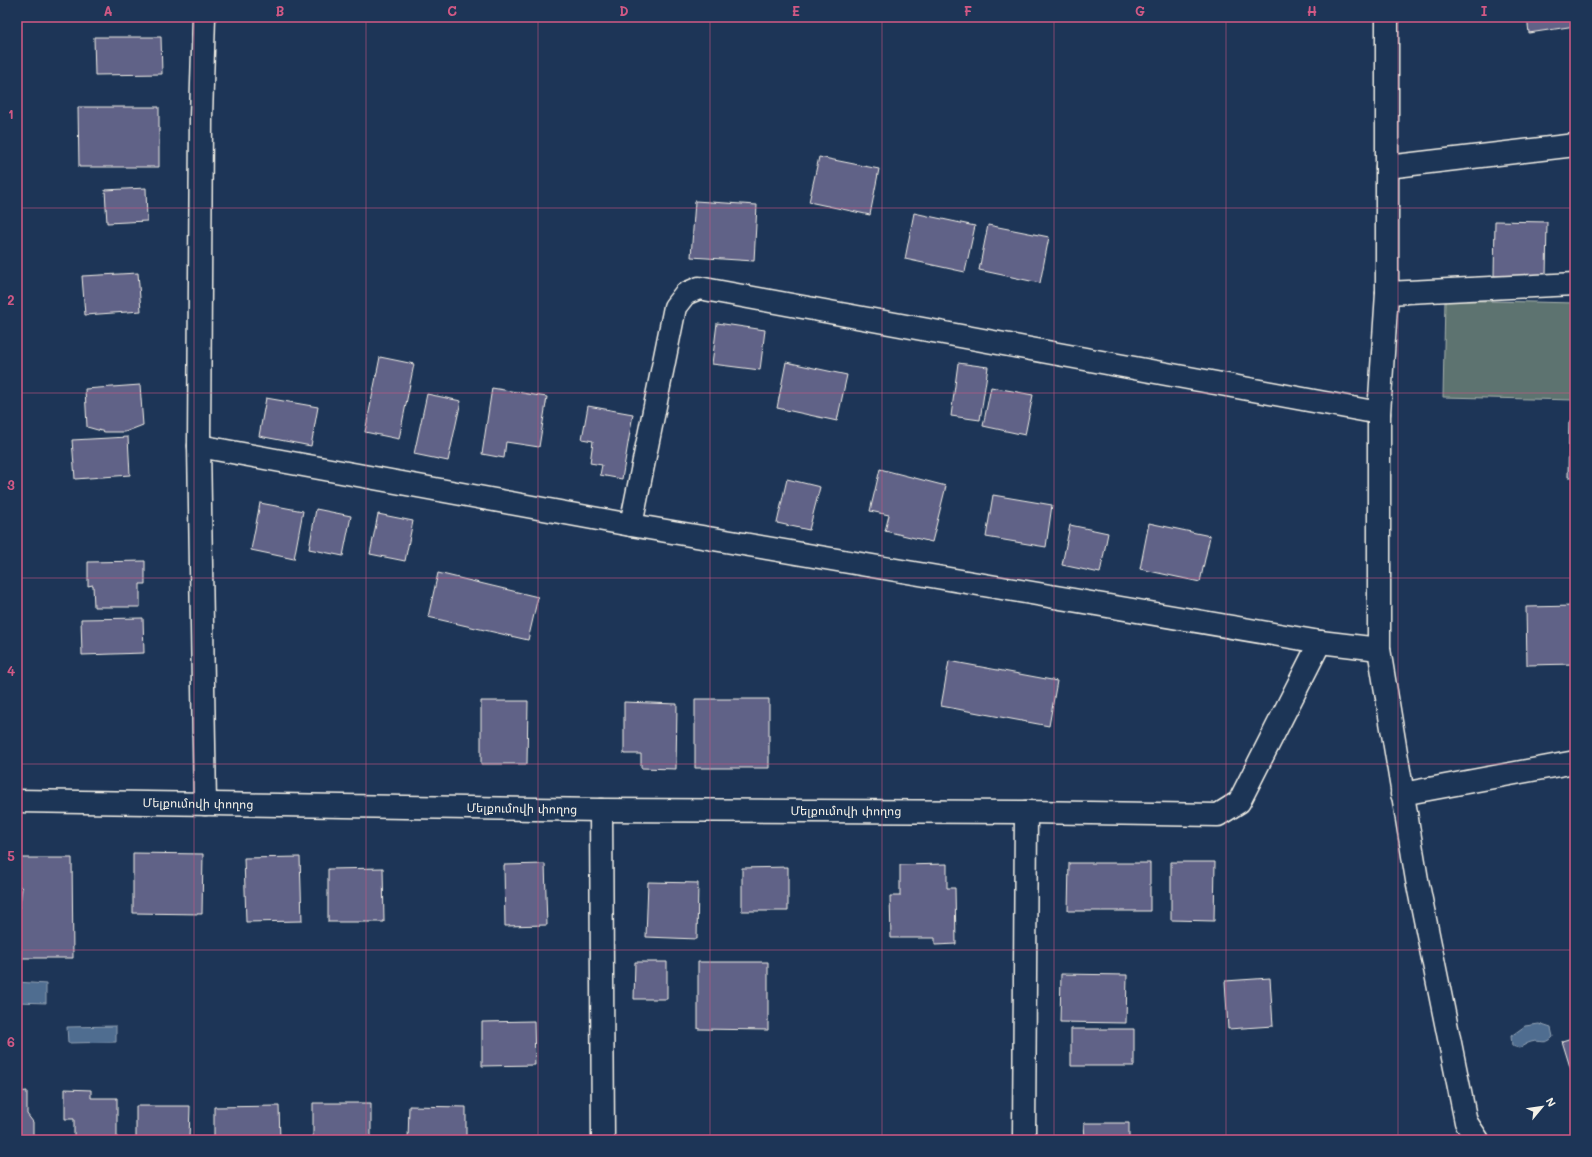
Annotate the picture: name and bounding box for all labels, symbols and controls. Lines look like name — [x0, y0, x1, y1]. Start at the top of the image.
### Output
text: A — [103, 2, 113, 19]
text: B — [276, 2, 285, 19]
text: C — [447, 2, 457, 19]
text: D — [619, 2, 629, 19]
text: E — [792, 2, 800, 19]
text: F — [964, 2, 972, 19]
text: G — [1135, 2, 1145, 19]
text: H — [1307, 2, 1317, 19]
text: I — [1481, 2, 1488, 19]
text: 1 — [8, 105, 14, 122]
text: 2 — [7, 291, 15, 308]
text: 3 — [7, 476, 15, 493]
text: 4 — [7, 662, 15, 679]
street label: Մելքումովի փողոց — [142, 794, 254, 812]
street label: Մելքումովի փողոց — [466, 799, 578, 817]
street label: Մելքումովի փողոց — [790, 802, 901, 818]
text: 5 — [7, 847, 15, 864]
text: 6 — [7, 1033, 15, 1050]
north arrow — [1522, 1087, 1562, 1127]
text: N — [1543, 1095, 1560, 1109]

